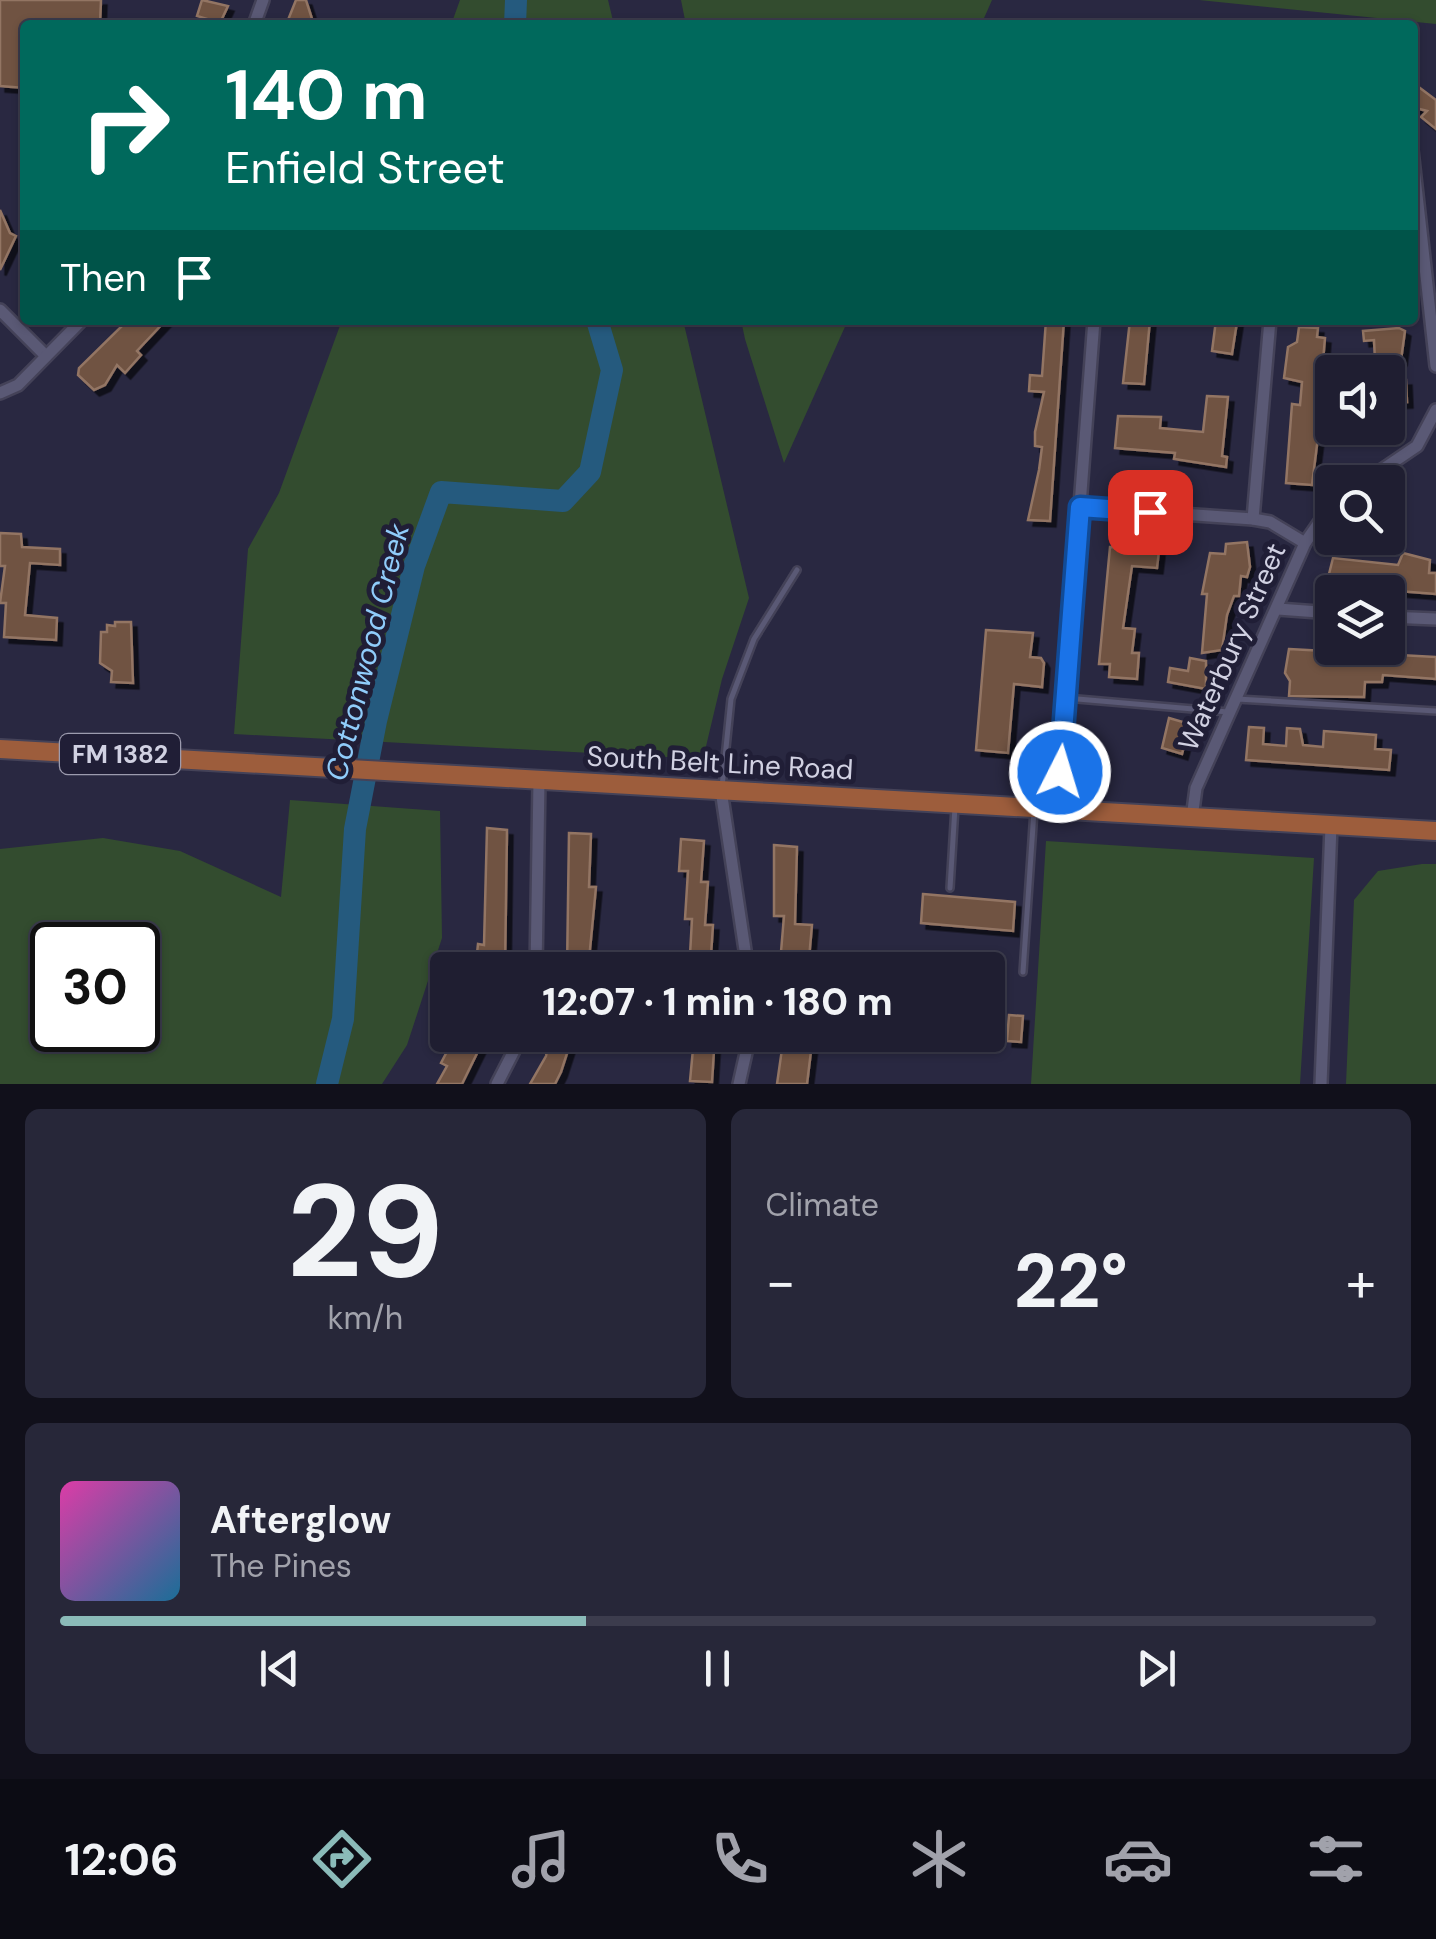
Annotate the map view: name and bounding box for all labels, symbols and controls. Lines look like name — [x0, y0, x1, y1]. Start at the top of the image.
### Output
text: 140 m — [225, 50, 428, 141]
icon: right — [60, 60, 190, 190]
text: Enfield Street — [225, 138, 505, 197]
icon: arrive — [167, 250, 222, 305]
text: Then — [60, 253, 147, 303]
map controls — [1315, 355, 1405, 665]
button: sound — [1315, 355, 1405, 445]
button: search — [1315, 465, 1405, 555]
pin — [1108, 470, 1193, 555]
icon: arrive — [1123, 485, 1178, 540]
water label: Cottonwood Creek — [316, 519, 418, 785]
street label: Waterbury Street — [1170, 537, 1294, 757]
button: layers — [1315, 575, 1405, 665]
position arrow — [1008, 720, 1112, 824]
road number: FM 1382 — [60, 734, 180, 774]
street label: South Belt Line Road — [586, 738, 854, 788]
speed limit sign: 30 — [30, 922, 160, 1052]
text: 12:07 · 1 min · 180 m — [542, 977, 893, 1027]
text: 29 — [287, 1147, 444, 1316]
text: Climate — [766, 1184, 879, 1226]
text: 22° — [1014, 1233, 1128, 1330]
text: − — [766, 1246, 796, 1318]
text: + — [1346, 1246, 1376, 1318]
text: km/h — [327, 1297, 403, 1339]
text: Afterglow — [210, 1495, 391, 1545]
text: The Pines — [210, 1545, 352, 1587]
icon: previous — [252, 1641, 307, 1696]
icon: pause — [690, 1641, 745, 1696]
icon: next — [1129, 1641, 1184, 1696]
icon: directions — [307, 1824, 377, 1894]
icon: music — [506, 1824, 576, 1894]
icon: phone — [705, 1824, 775, 1894]
icon: climate — [904, 1824, 974, 1894]
icon: car — [1103, 1824, 1173, 1894]
icon: filters — [1301, 1824, 1371, 1894]
text: 12:06 — [64, 1830, 178, 1889]

